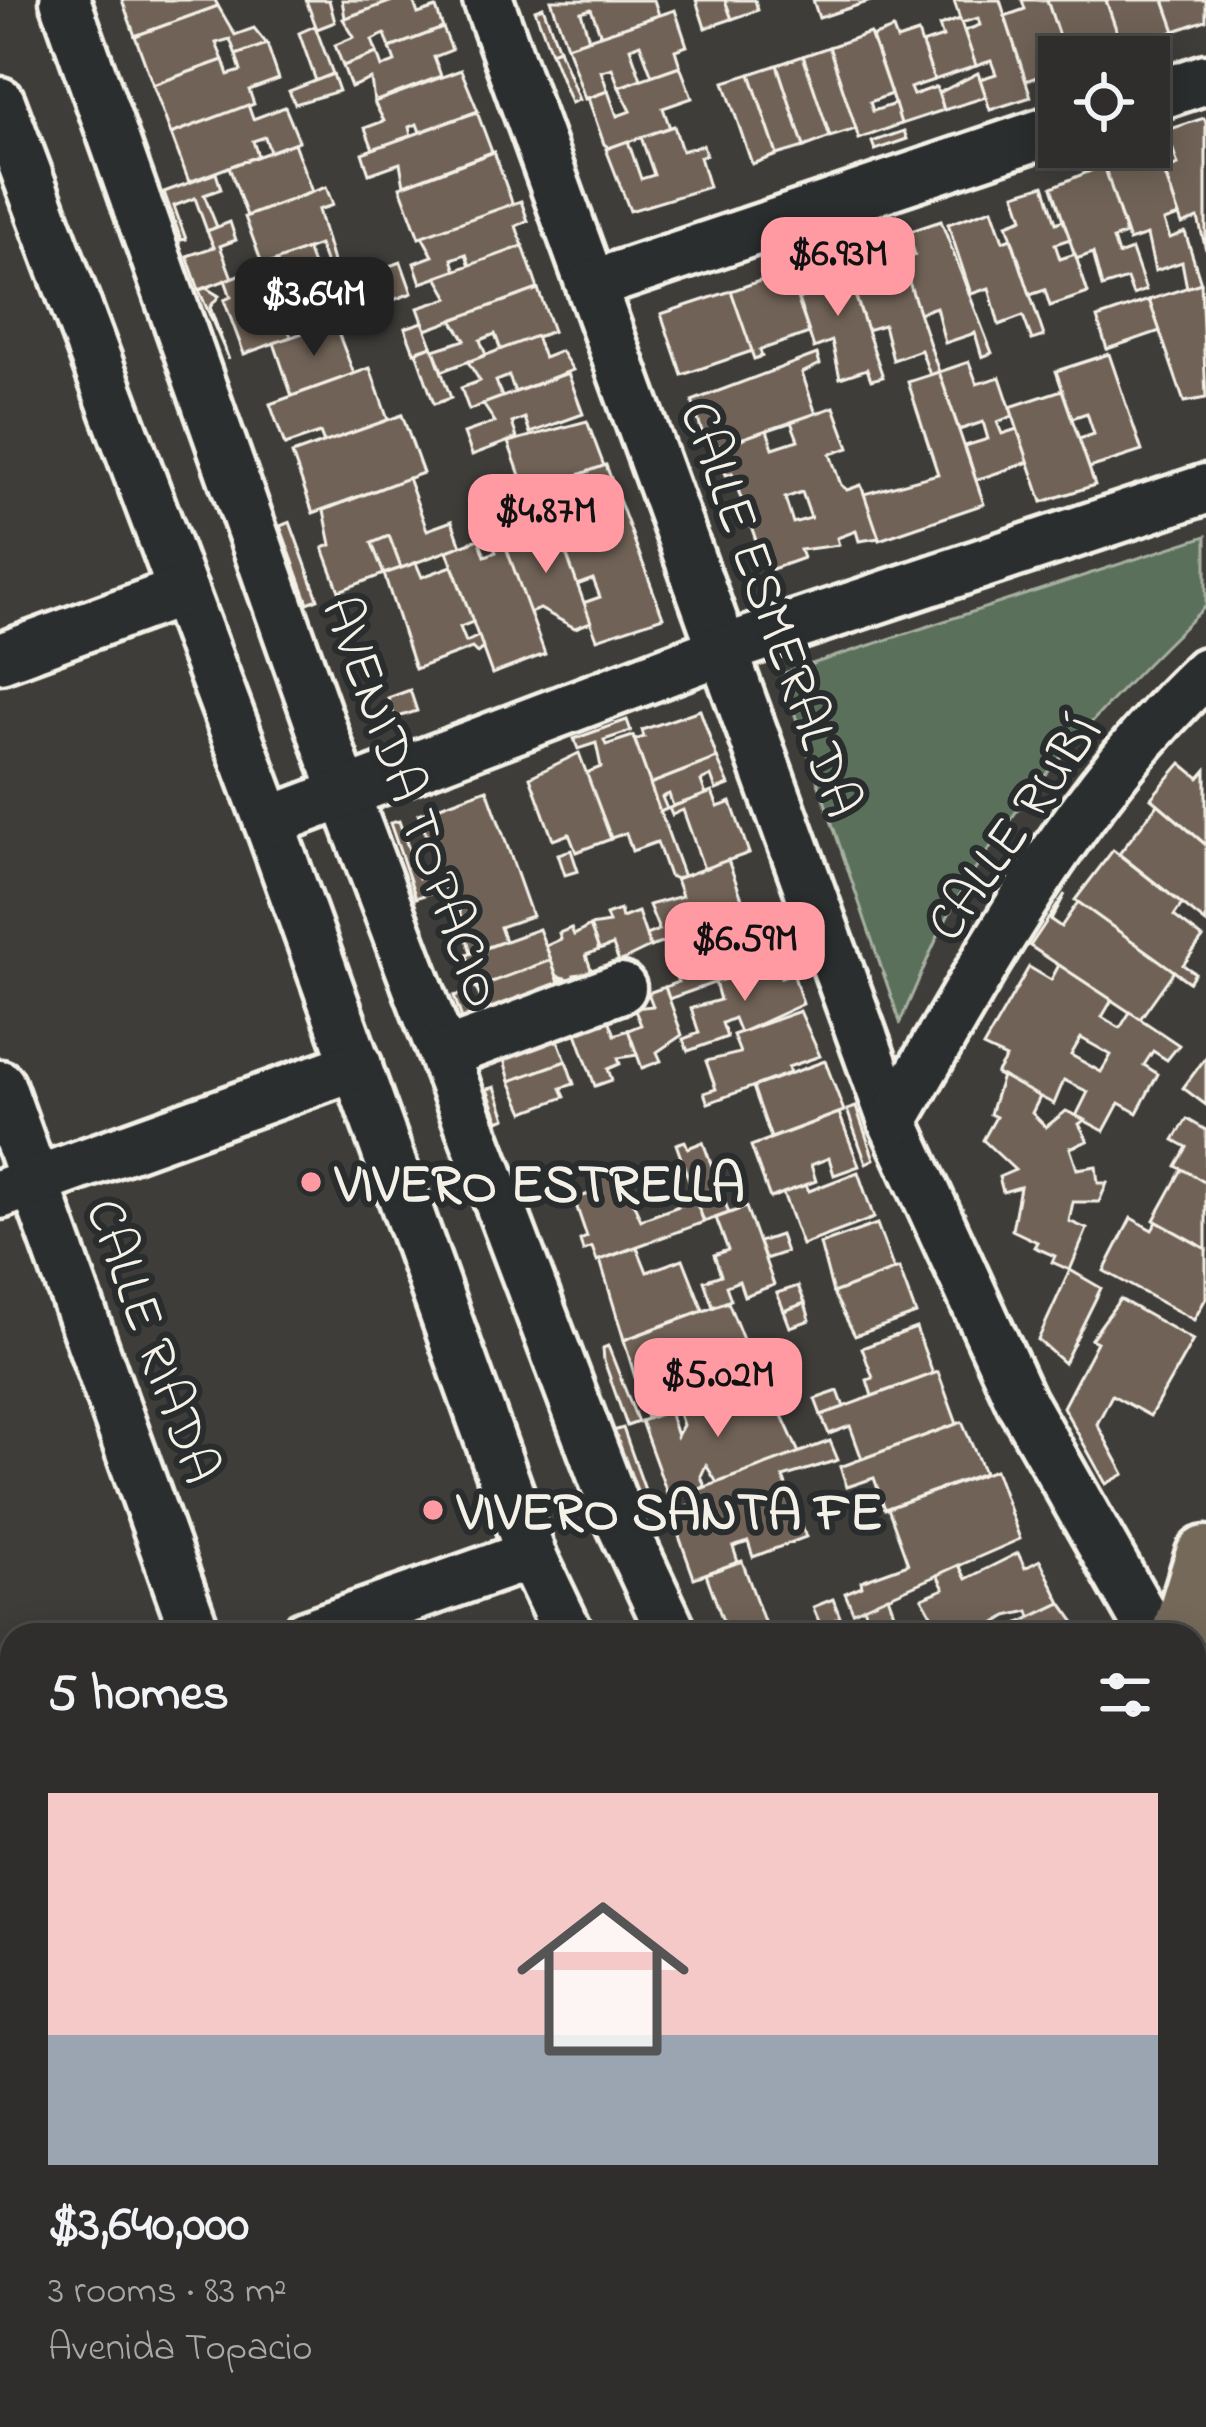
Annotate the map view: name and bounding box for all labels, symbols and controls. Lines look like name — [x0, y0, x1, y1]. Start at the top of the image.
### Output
map controls — [1038, 36, 1170, 168]
button: locate — [1038, 36, 1170, 168]
pin: $6.93M — [740, 217, 936, 319]
text: $6.93M — [788, 227, 888, 284]
pin: $3.64M — [216, 257, 412, 359]
text: $3.64M — [262, 267, 366, 324]
street label: CALLE ESMERALDA — [656, 391, 879, 829]
pin: $4.87M — [448, 474, 644, 576]
text: $4.87M — [495, 484, 597, 541]
street label: AVENIDA TOPACIO — [298, 587, 519, 1020]
street label: CALLE RUBÍ — [910, 700, 1124, 959]
pin: $6.59M — [647, 902, 843, 1004]
text: $6.59M — [692, 912, 798, 969]
place label: VIVERO ESTRELLA — [334, 1149, 745, 1227]
marker: VIVERO ESTRELLA — [298, 1169, 324, 1195]
street label: CALLE RIADA — [62, 1189, 237, 1495]
pin: $5.02M — [620, 1338, 816, 1440]
text: $5.02M — [661, 1348, 775, 1405]
place label: VIVERO SANTA FE — [456, 1477, 882, 1555]
marker: VIVERO SANTA FE — [420, 1497, 446, 1523]
text: 5 homes — [48, 1658, 229, 1733]
icon: filters — [1092, 1662, 1158, 1728]
icon: home — [495, 1871, 711, 2087]
text: $3,640,000 — [48, 2189, 249, 2264]
text: 3 rooms · 83 m² — [48, 2264, 287, 2321]
text: Avenida Topacio — [48, 2321, 313, 2378]

